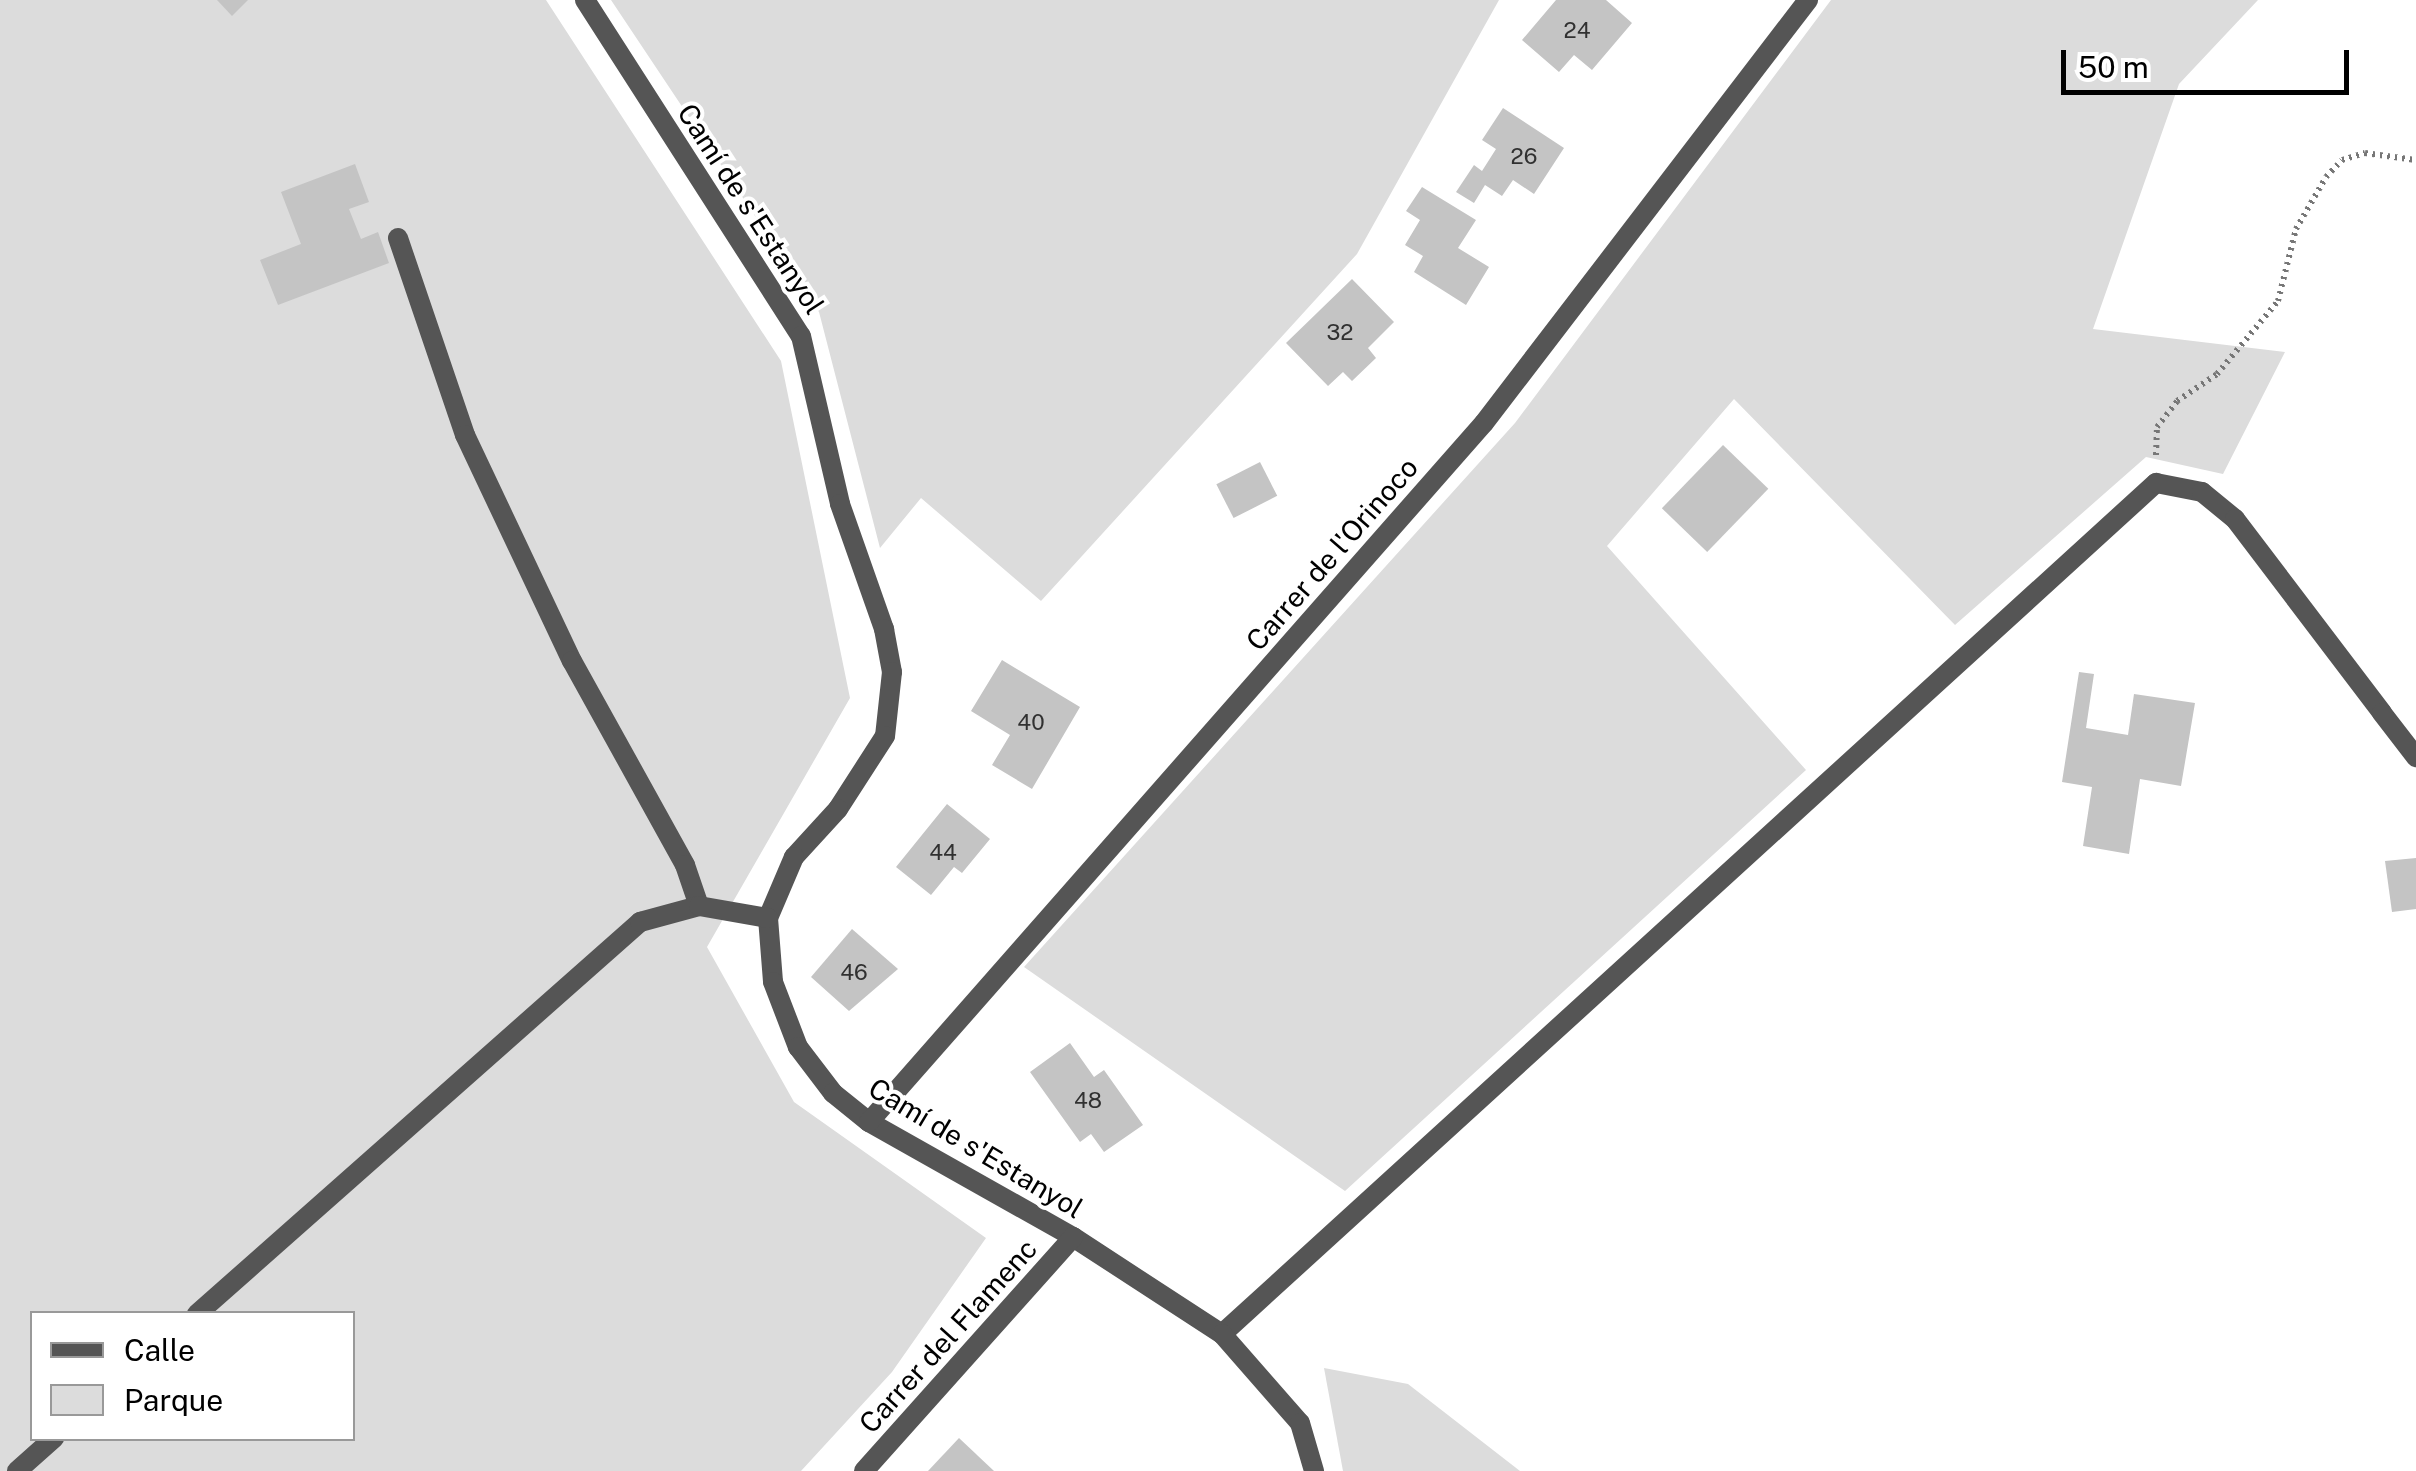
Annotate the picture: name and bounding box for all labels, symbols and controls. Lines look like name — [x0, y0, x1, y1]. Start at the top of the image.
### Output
house number: 24 — [1564, 18, 1590, 44]
scale bar — [2066, 30, 2354, 92]
text: 50 m — [2078, 49, 2149, 85]
street label: Camí de s'Estanyol — [670, 97, 832, 321]
house number: 26 — [1511, 144, 1537, 170]
house number: 32 — [1327, 320, 1353, 346]
street label: Carrer de l'Orinoco — [1239, 451, 1425, 657]
house number: 40 — [1017, 710, 1045, 736]
house number: 44 — [929, 840, 957, 866]
house number: 46 — [840, 960, 868, 986]
street label: Camí de s'Estanyol — [863, 1071, 1089, 1225]
house number: 48 — [1074, 1088, 1102, 1114]
street label: Carrer del Flamenc — [852, 1232, 1044, 1440]
legend — [30, 1311, 355, 1441]
text: Calle — [124, 1332, 195, 1368]
text: Parque — [124, 1382, 223, 1418]

